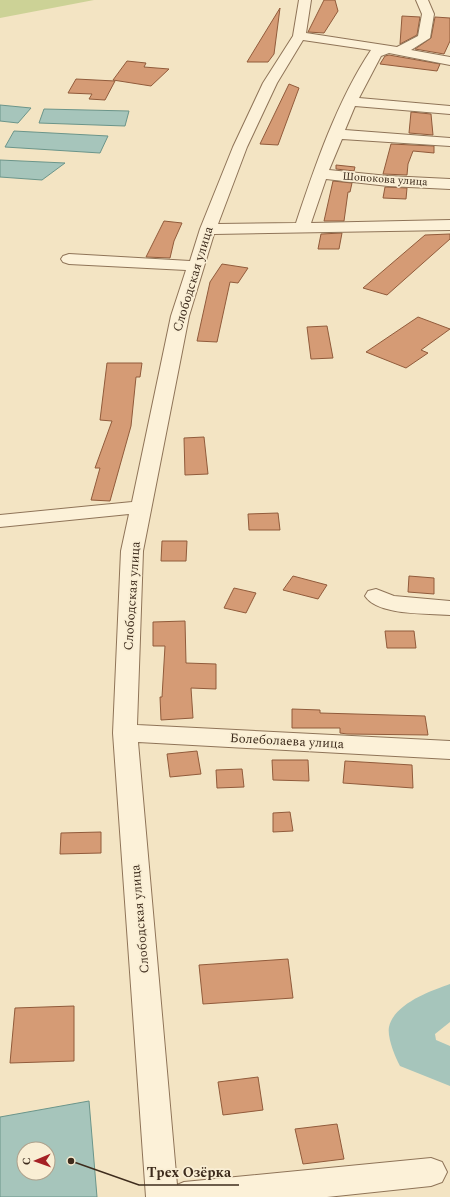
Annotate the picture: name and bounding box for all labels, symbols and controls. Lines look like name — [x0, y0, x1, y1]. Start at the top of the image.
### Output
street label: Шопокова улица — [342, 168, 429, 191]
street label: Слободская улица — [167, 223, 219, 334]
street label: Слободская улица — [118, 540, 146, 651]
street label: Болеболаева улица — [229, 728, 345, 754]
street label: Слободская улица — [125, 863, 155, 974]
north arrow — [16, 1141, 56, 1181]
text: С — [18, 1157, 35, 1166]
callout: Трех Озёрка — [139, 1159, 239, 1185]
text: Трех Озёрка — [147, 1162, 232, 1183]

